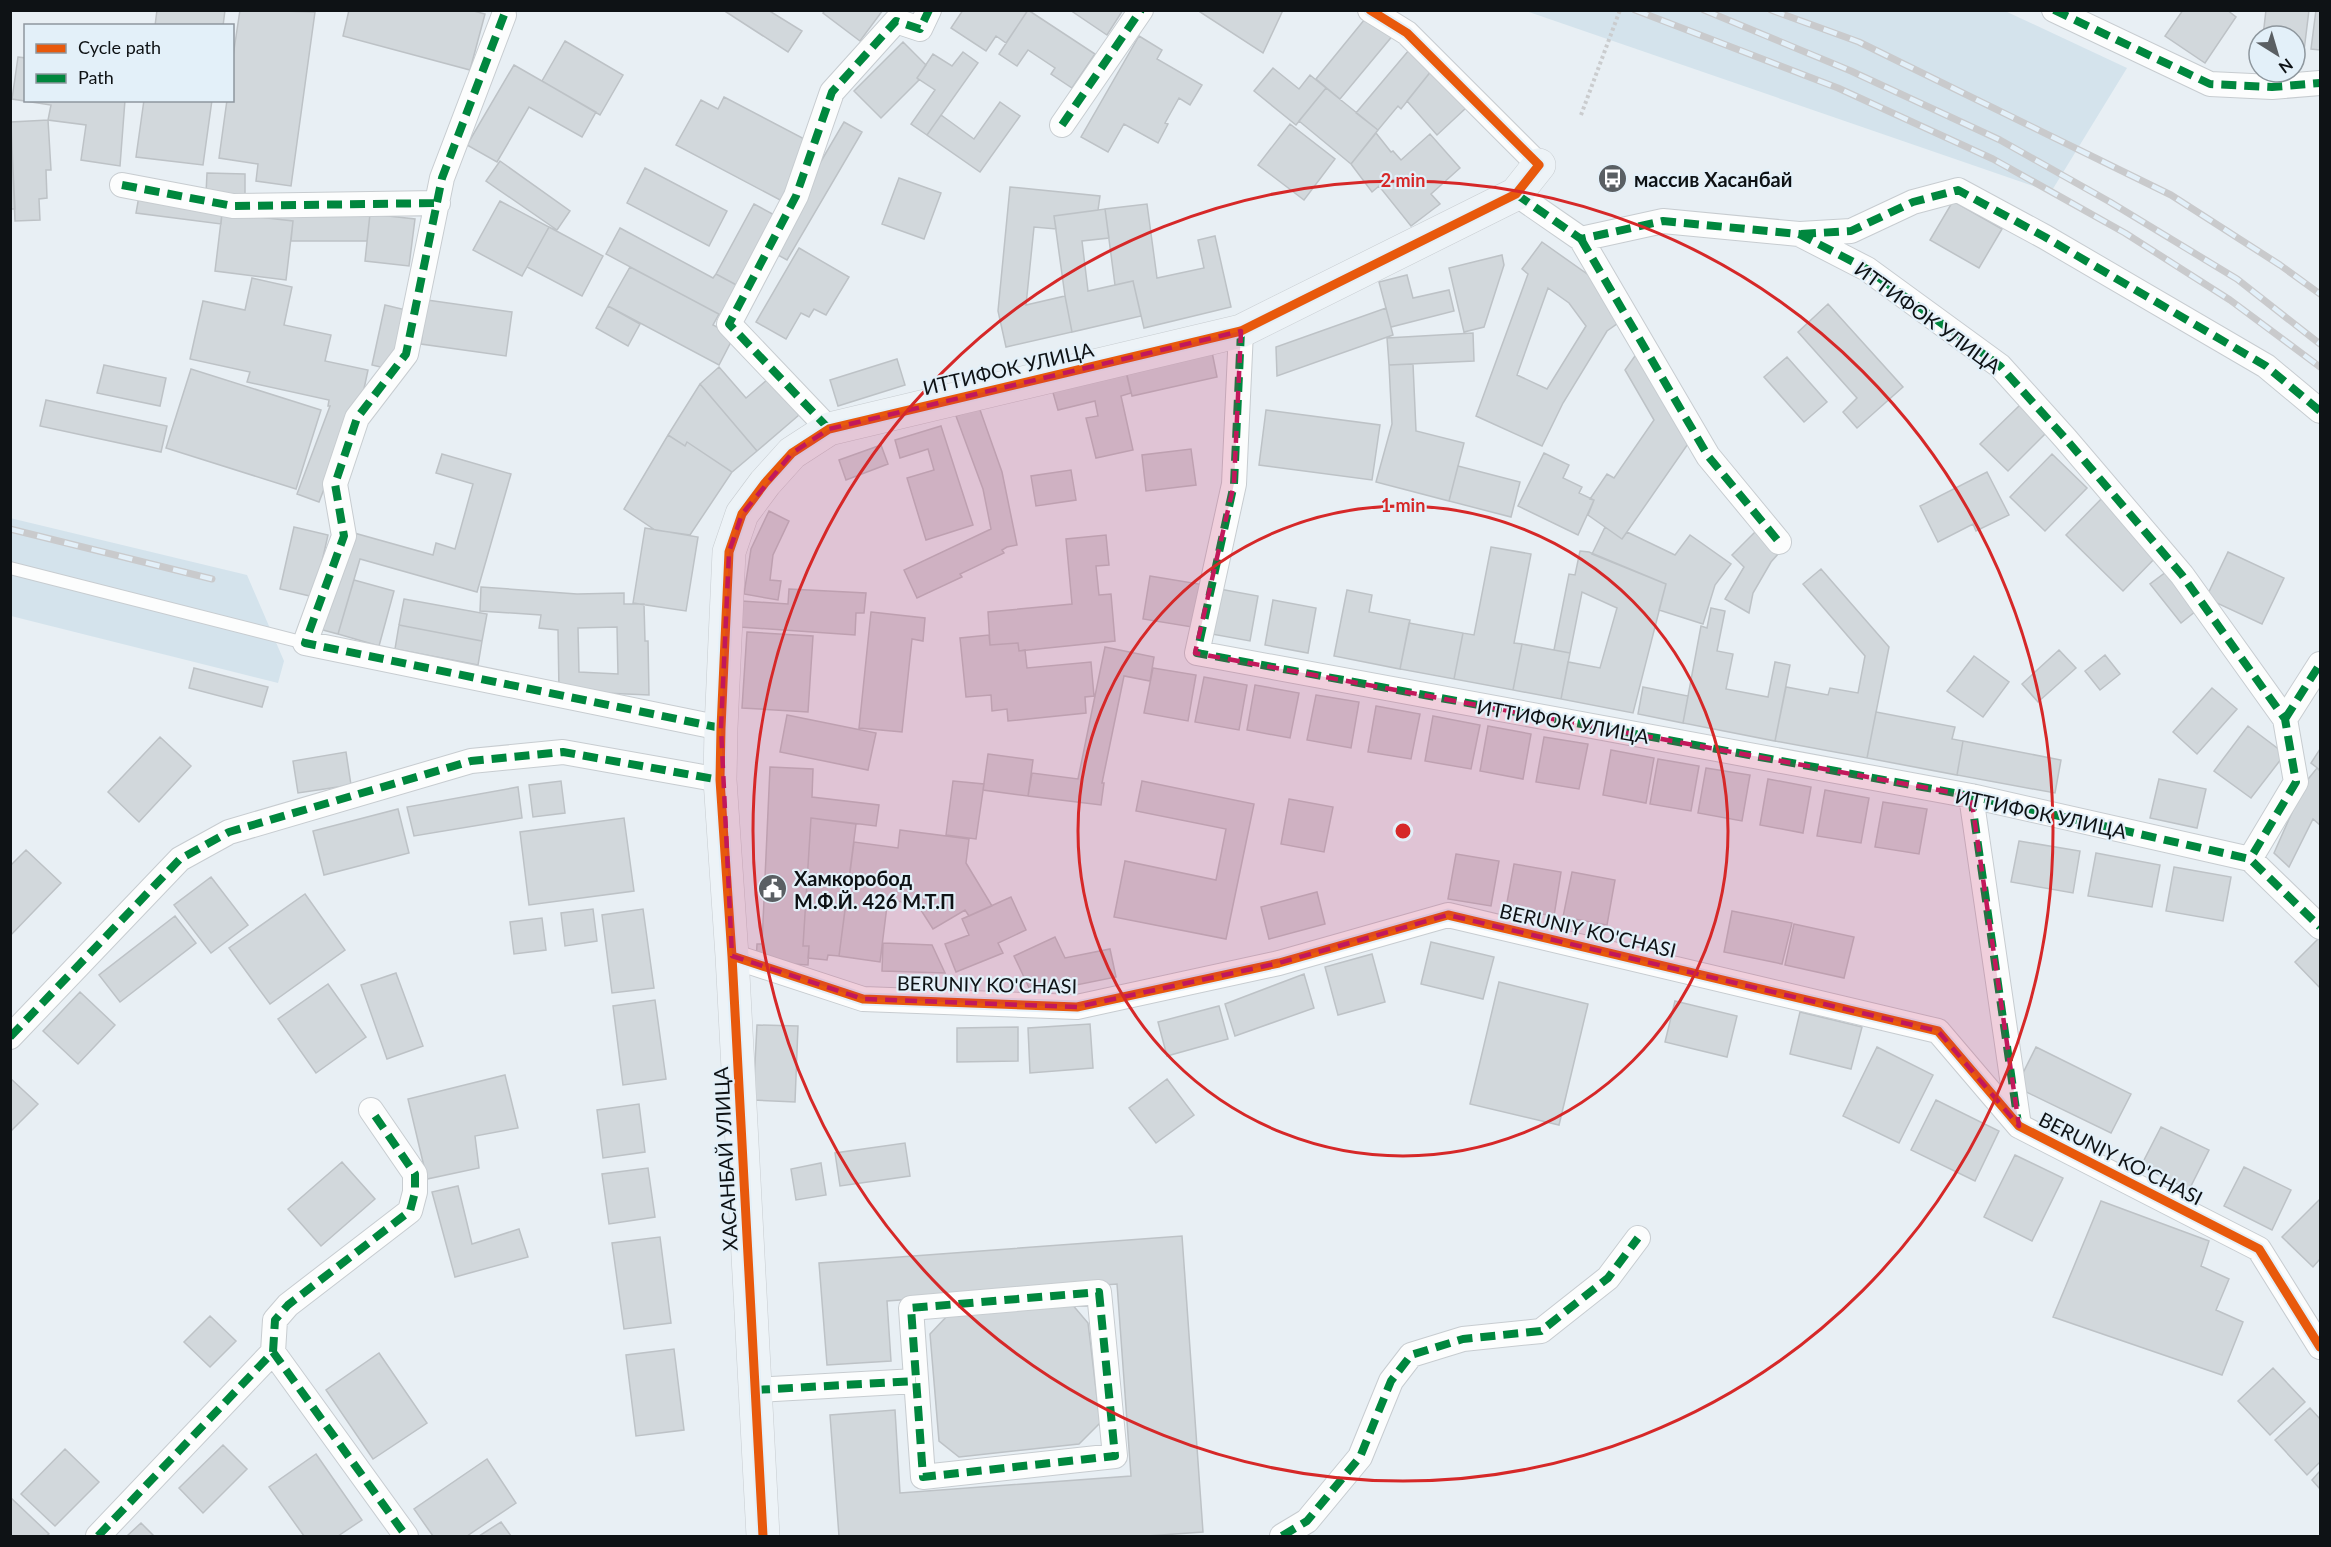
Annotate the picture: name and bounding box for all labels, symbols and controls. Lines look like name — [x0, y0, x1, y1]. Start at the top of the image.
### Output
legend — [24, 24, 234, 102]
north arrow — [2247, 24, 2307, 84]
text: Cycle path — [78, 36, 161, 58]
text: N — [2276, 55, 2297, 78]
text: Path — [78, 66, 114, 88]
bus stop icon: массив Хасанбай — [1597, 163, 1629, 195]
place label: массив Хасанбай — [1634, 167, 1792, 191]
text: 2 min — [1381, 169, 1425, 191]
street label: ИТТИФОК УЛИЦА — [1850, 256, 2006, 378]
street label: ИТТИФОК УЛИЦА — [920, 337, 1096, 399]
text: 1 min — [1381, 494, 1425, 516]
street label: ИТТИФОК УЛИЦА — [1475, 694, 1652, 748]
street label: ИТТИФОК УЛИЦА — [1953, 783, 2129, 843]
centre of rings — [1393, 821, 1413, 841]
place label: Хамкоробод М.Ф.Й. 426 М.Т.П — [794, 866, 955, 913]
public building icon: Хамкоробод М.Ф.Й. 426 М.Т.П — [757, 873, 789, 905]
street label: BERUNIY KO'CHASI — [1497, 898, 1679, 962]
street label: BERUNIY KO'CHASI — [897, 970, 1077, 998]
street label: ХАСАНБАЙ УЛИЦА — [708, 1066, 742, 1252]
street label: BERUNIY KO'CHASI — [2035, 1106, 2207, 1210]

